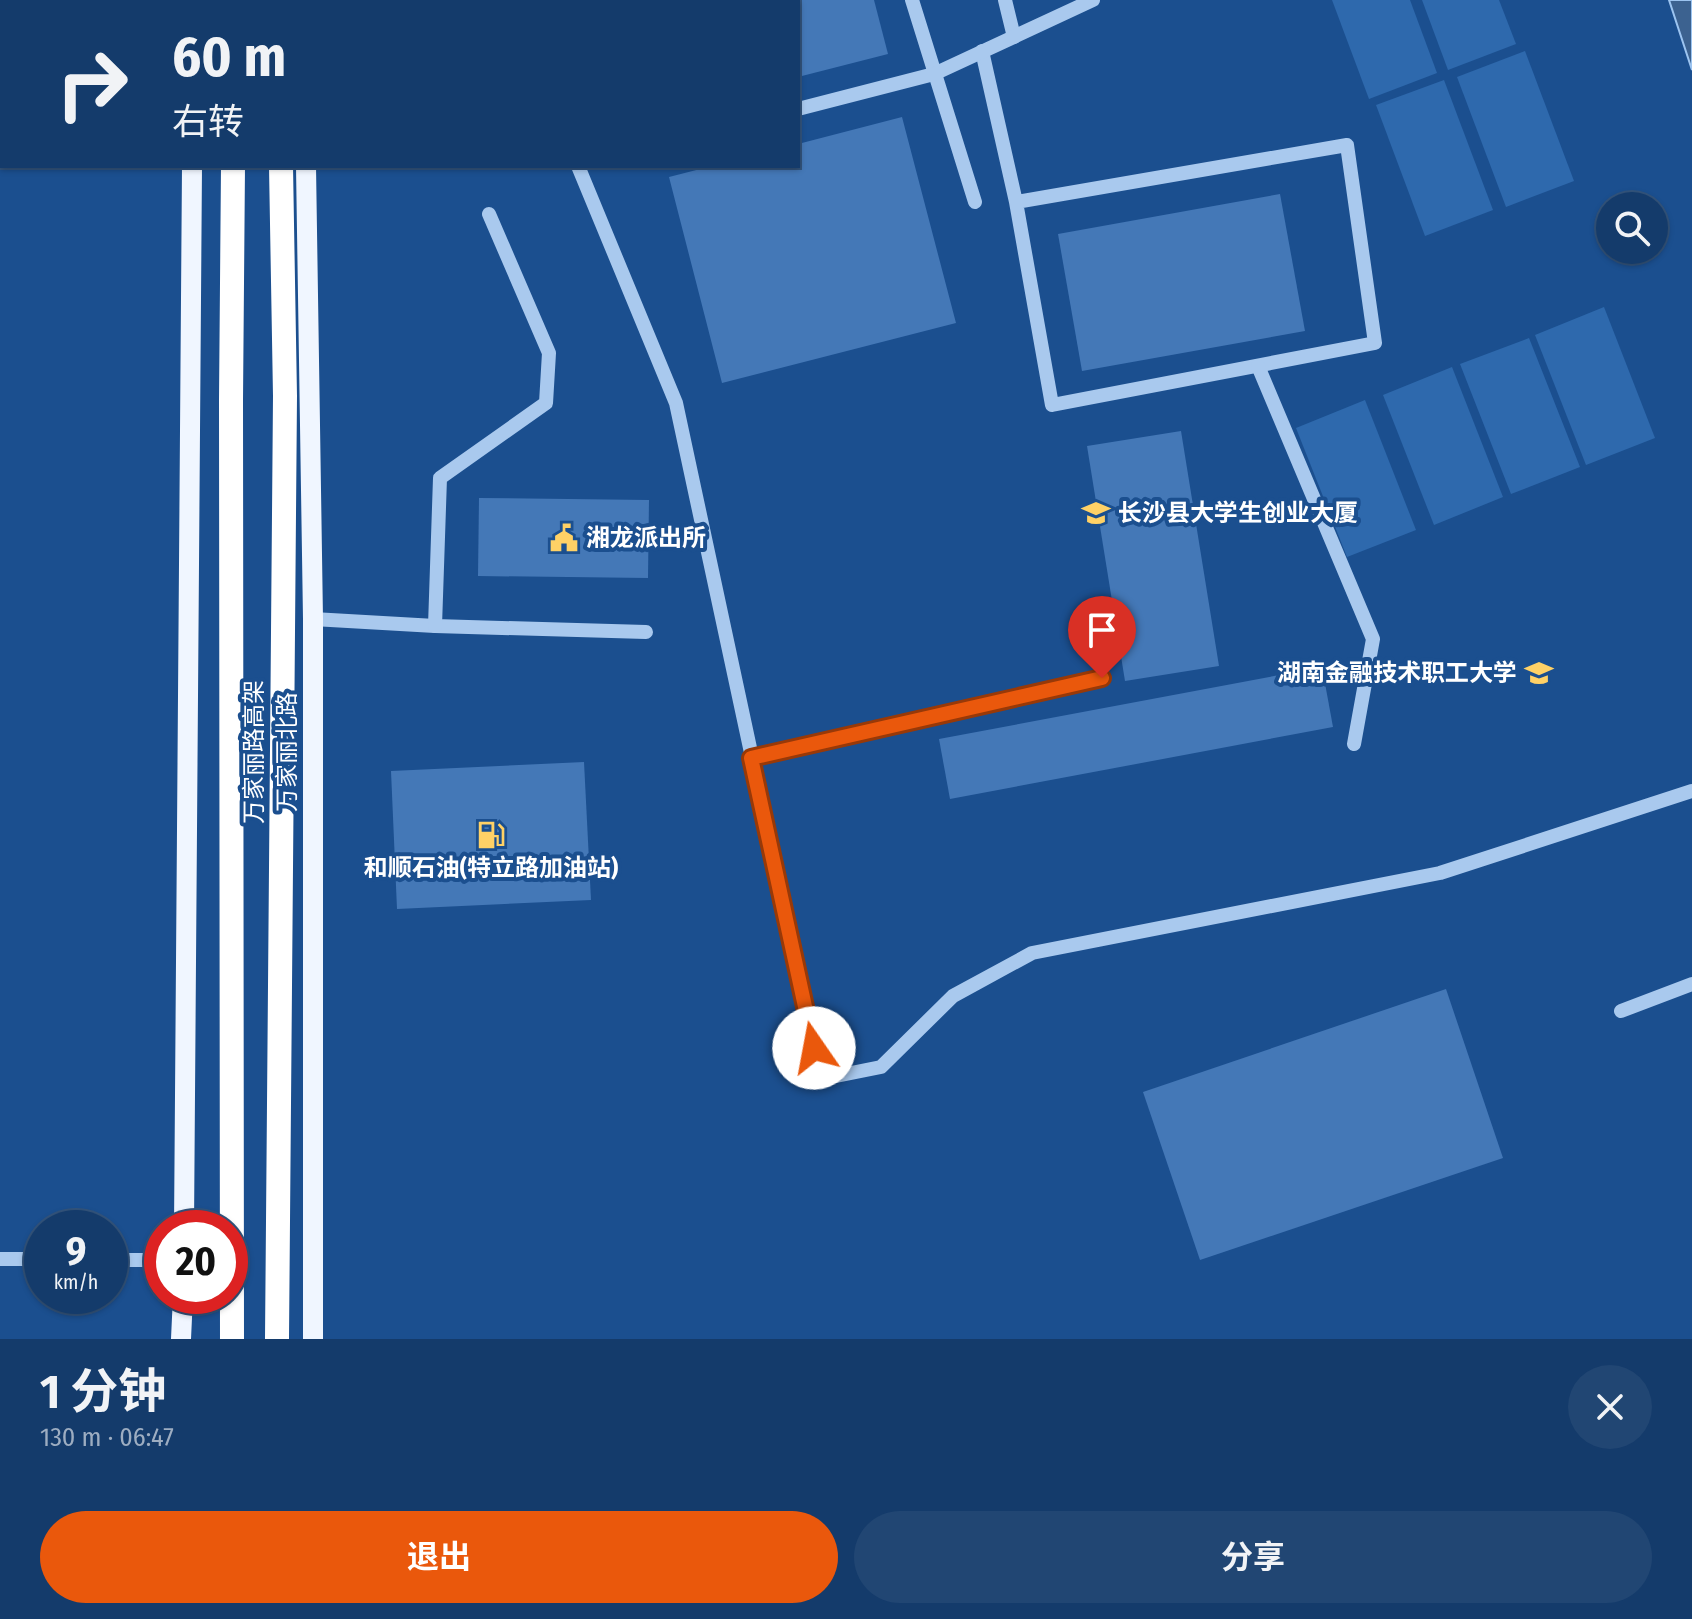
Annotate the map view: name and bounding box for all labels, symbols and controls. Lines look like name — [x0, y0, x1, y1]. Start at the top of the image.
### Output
text: 60 m — [172, 24, 286, 91]
icon: right — [40, 32, 144, 136]
text: 右转 — [172, 100, 244, 144]
map controls — [1596, 192, 1668, 264]
button: search — [1596, 192, 1668, 264]
school or university icon: 长沙县大学生创业大厦 — [1081, 498, 1111, 528]
place label: 长沙县大学生创业大厦 — [1118, 499, 1358, 527]
public building icon: 湘龙派出所 — [549, 523, 579, 553]
place label: 湘龙派出所 — [586, 524, 706, 552]
pin — [1068, 596, 1136, 678]
icon: arrive — [1080, 608, 1124, 652]
school or university icon: 湖南金融技术职工大学 — [1524, 658, 1554, 688]
place label: 湖南金融技术职工大学 — [1277, 659, 1517, 687]
street label: 万家丽路高架 — [240, 680, 268, 824]
street label: 万家丽北路 — [273, 692, 301, 812]
fuel station icon: 和顺石油(特立路加油站) — [476, 820, 506, 850]
place label: 和顺石油(特立路加油站) — [364, 854, 618, 882]
position arrow — [772, 1006, 856, 1090]
speed limit sign: 20 — [144, 1210, 248, 1314]
text: 9 — [66, 1228, 86, 1276]
text: km/h — [54, 1270, 98, 1294]
text: 1 分钟 — [40, 1363, 166, 1421]
button: close — [1568, 1365, 1652, 1449]
text: 130 m · 06:47 — [40, 1422, 174, 1453]
button: 退出 — [40, 1511, 838, 1603]
button: 分享 — [854, 1511, 1652, 1603]

